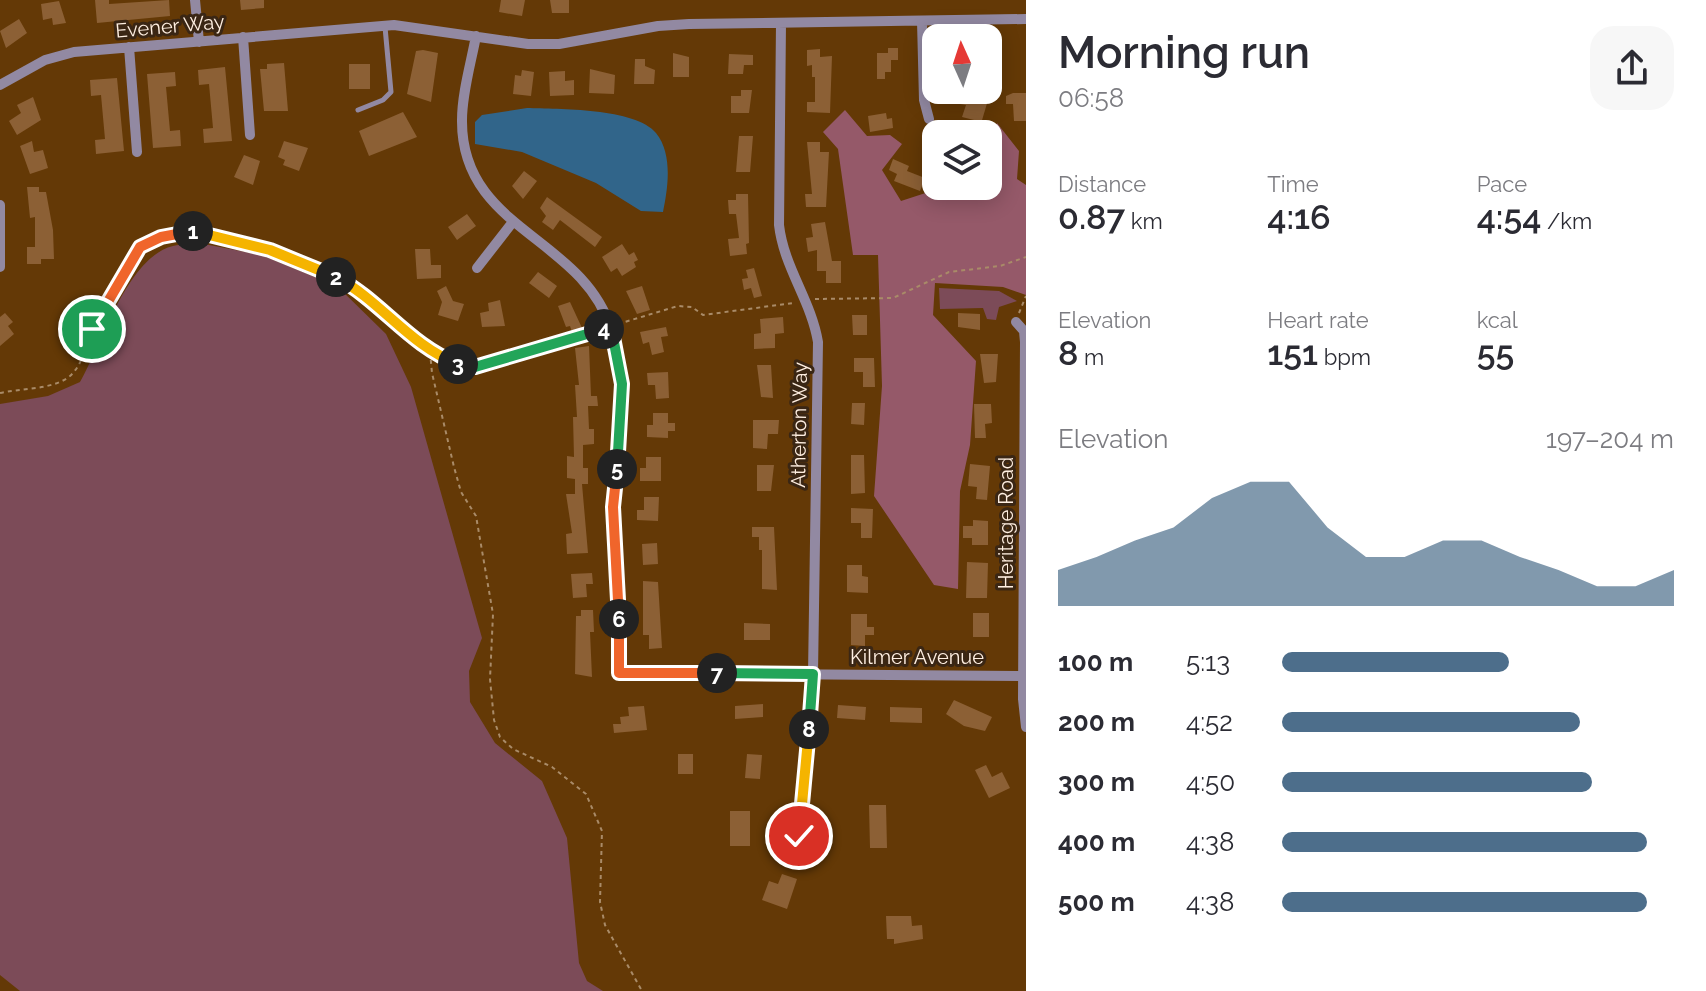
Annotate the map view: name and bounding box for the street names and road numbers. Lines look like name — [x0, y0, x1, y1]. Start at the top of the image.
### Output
street label: Evener Way — [114, 9, 226, 43]
street label: Atherton Way — [786, 362, 812, 488]
street label: Heritage Road — [994, 457, 1018, 589]
street label: Kilmer Avenue — [850, 645, 984, 669]

